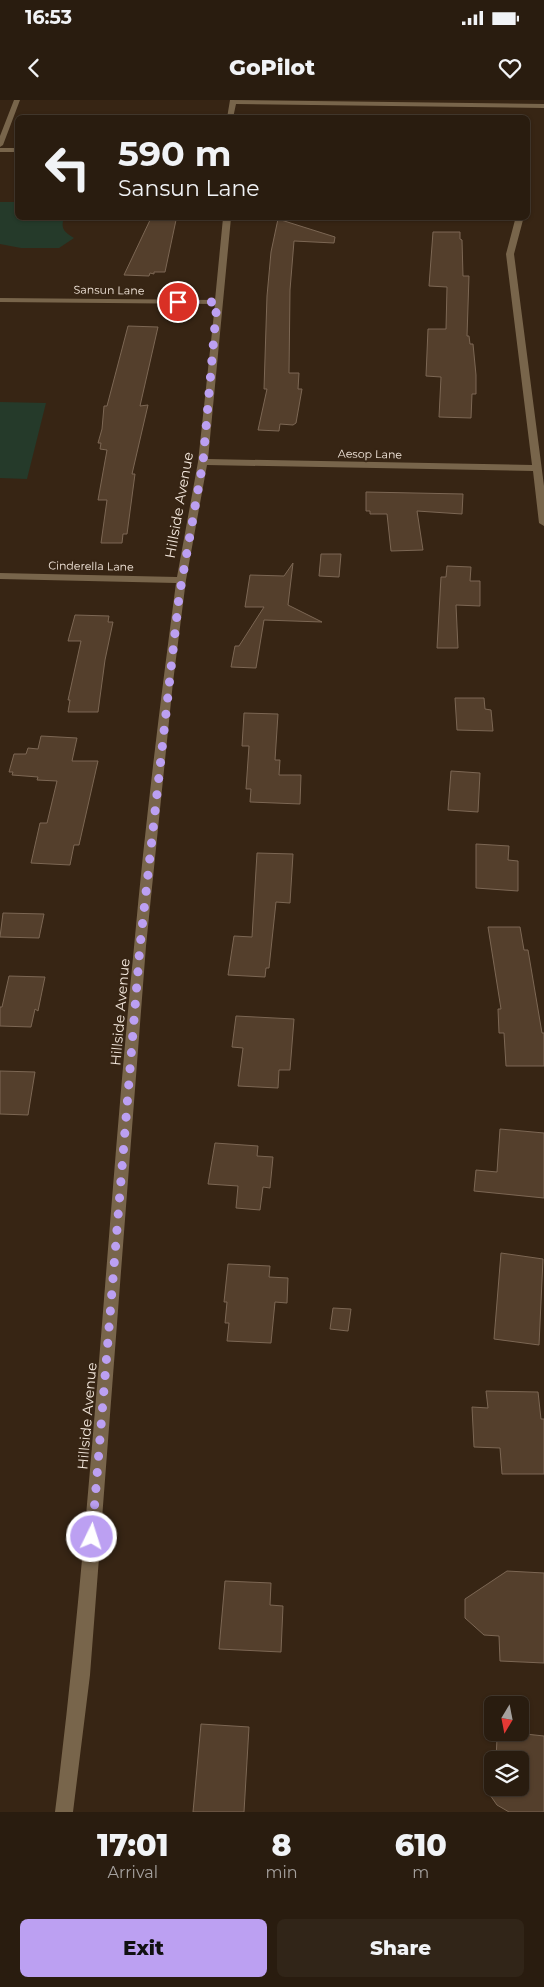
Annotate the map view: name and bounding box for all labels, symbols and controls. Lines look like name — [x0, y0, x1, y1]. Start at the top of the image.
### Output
text: 16:53 — [25, 6, 72, 29]
icon: back — [20, 54, 48, 82]
text: GoPilot — [229, 54, 315, 81]
icon: heart — [496, 54, 524, 82]
text: 590 m — [118, 132, 232, 175]
icon: left — [35, 135, 100, 200]
text: Sansun Lane — [118, 175, 260, 202]
pin — [157, 281, 199, 323]
street label: Sansun Lane — [73, 282, 145, 298]
icon: arrive — [164, 288, 192, 316]
street label: Aesop Lane — [338, 446, 403, 462]
street label: Hillside Avenue — [161, 450, 197, 560]
street label: Cinderella Lane — [48, 558, 134, 574]
street label: Hillside Avenue — [106, 958, 134, 1066]
street label: Hillside Avenue — [73, 1362, 101, 1470]
position arrow — [65, 1510, 117, 1562]
north arrow — [484, 1696, 529, 1741]
map controls — [484, 1696, 529, 1796]
button: layers — [484, 1751, 529, 1796]
text: 17:01 — [97, 1827, 169, 1864]
text: 8 — [272, 1827, 292, 1864]
text: 610 — [395, 1827, 447, 1864]
text: Arrival — [108, 1863, 158, 1882]
text: min — [266, 1863, 298, 1882]
text: m — [412, 1863, 429, 1882]
button: Exit — [20, 1919, 267, 1977]
button: Share — [277, 1919, 524, 1977]

